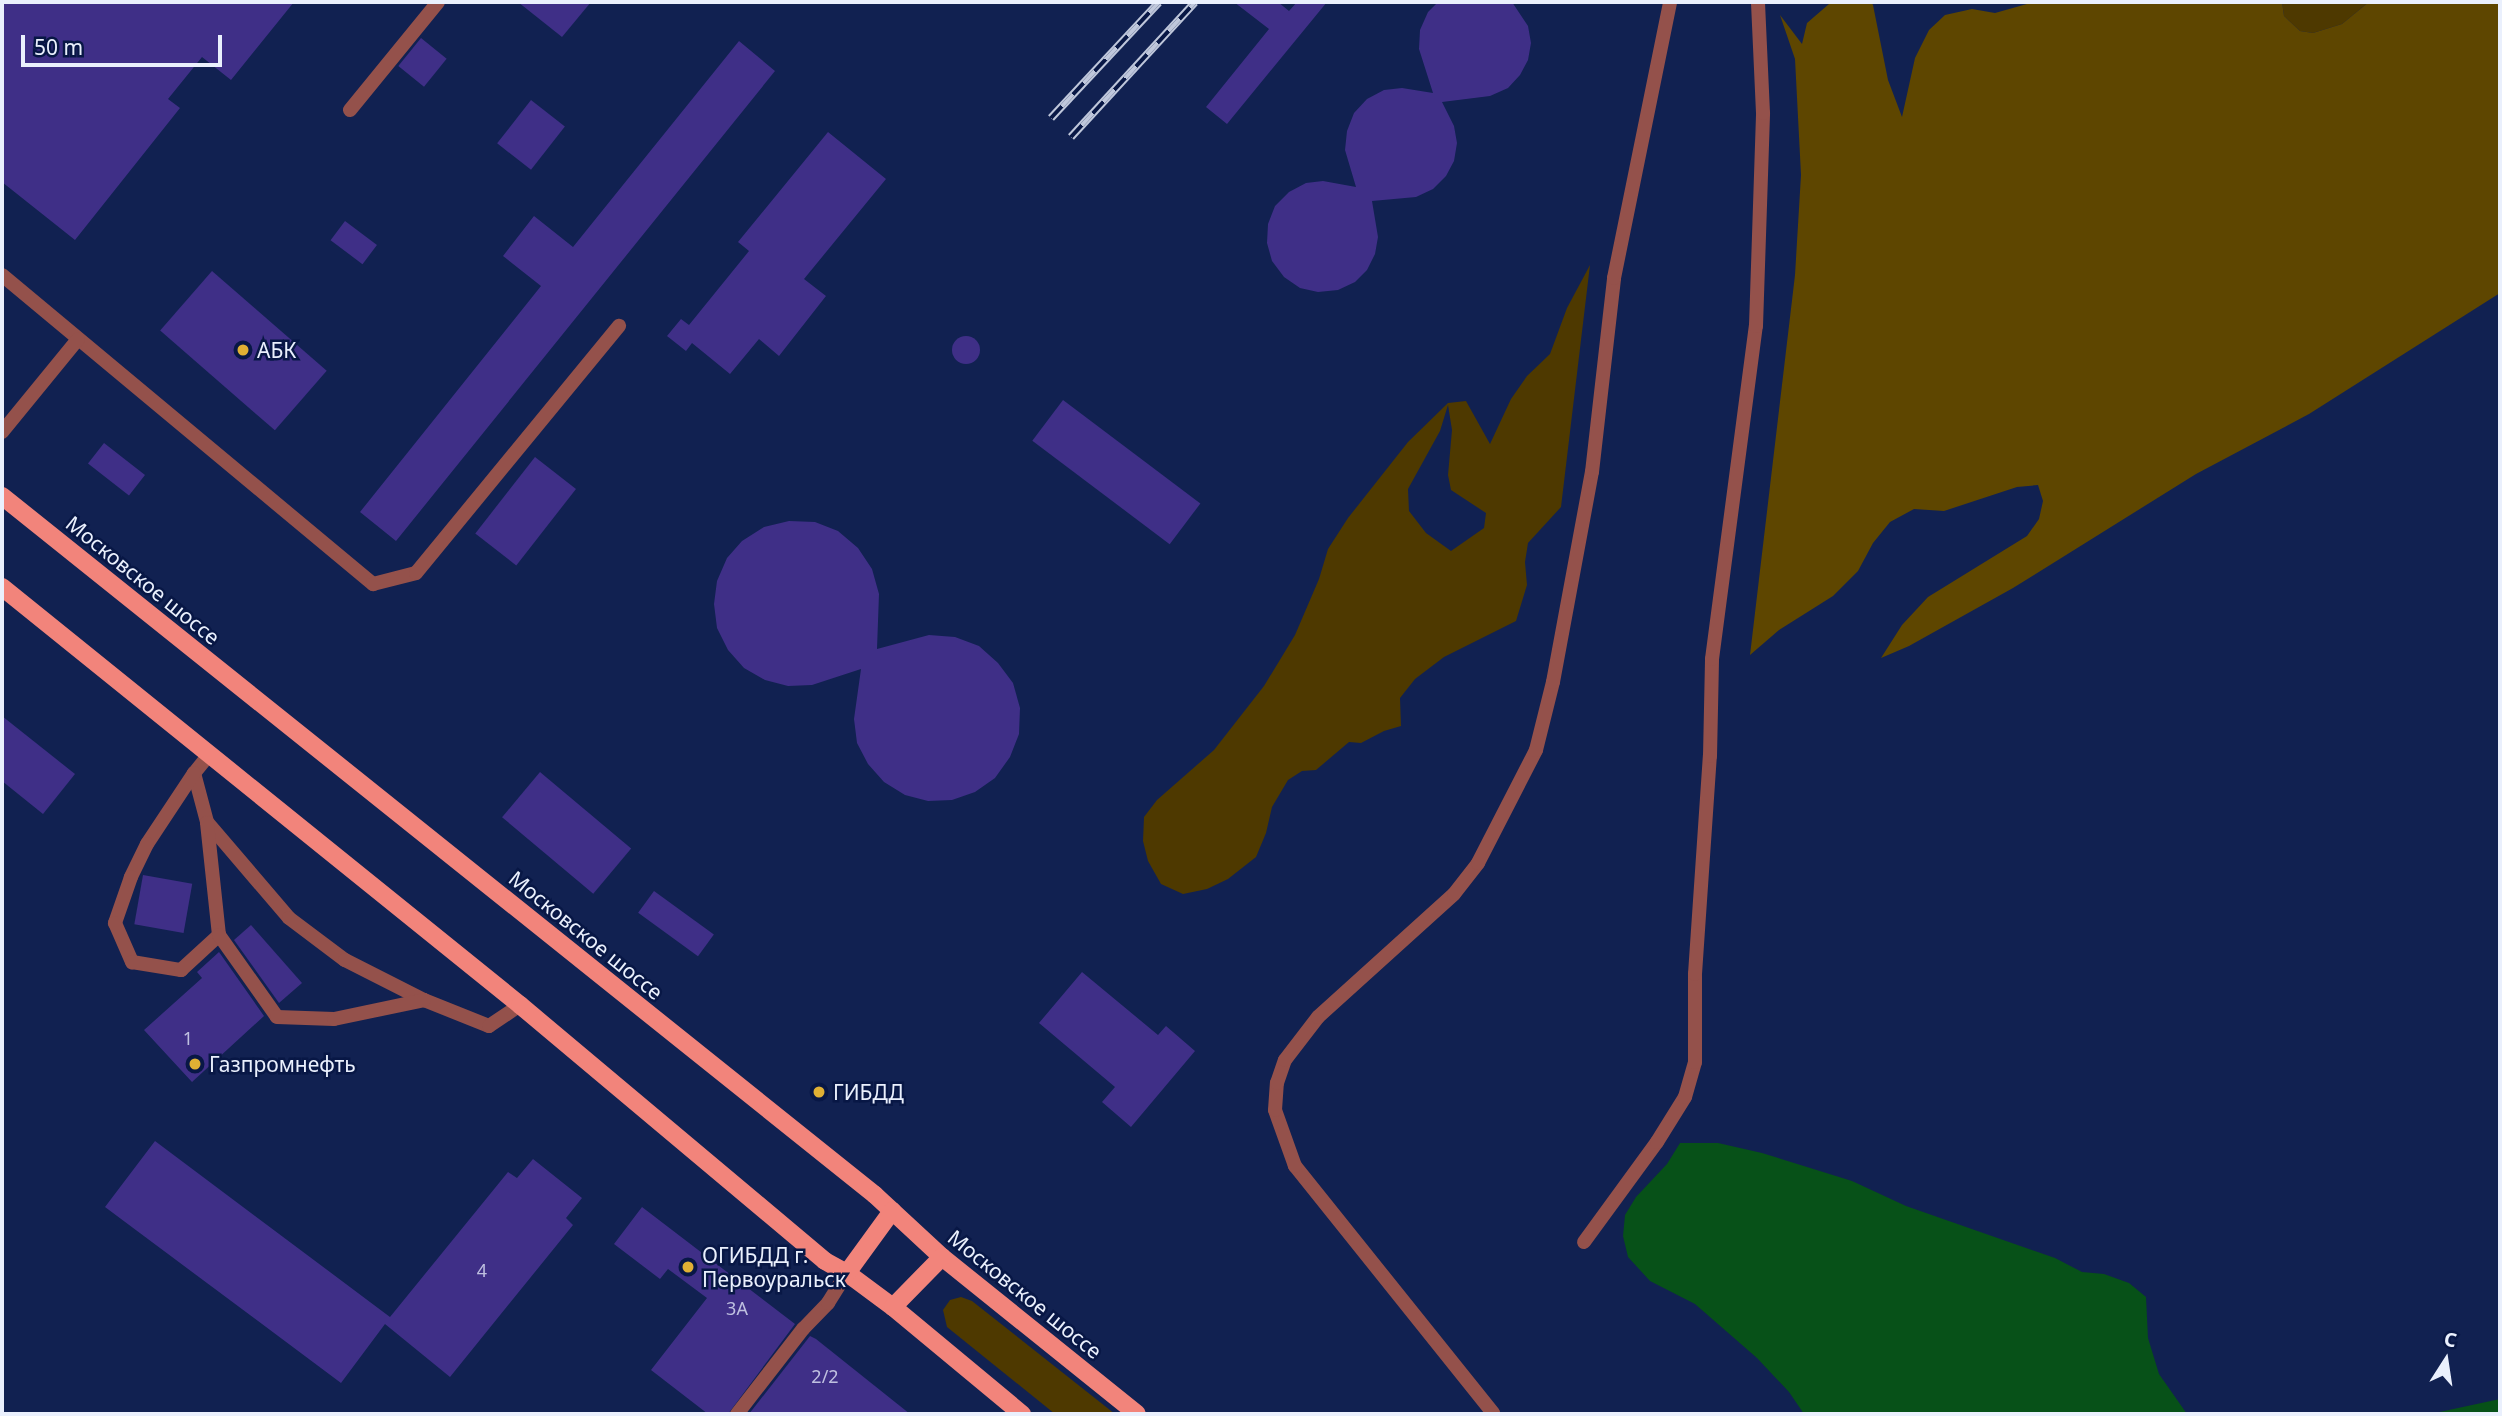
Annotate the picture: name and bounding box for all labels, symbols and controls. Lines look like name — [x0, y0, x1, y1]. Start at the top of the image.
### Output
scale bar — [24, 21, 226, 65]
text: 50 m — [34, 33, 83, 61]
place label: АБК — [257, 337, 296, 363]
marker: АБК — [235, 342, 251, 358]
street label: Московское шоссе — [61, 510, 225, 650]
street label: Московское шоссе — [504, 865, 668, 1005]
house number: 1 — [183, 1027, 193, 1049]
place label: Газпромнефть — [209, 1051, 356, 1077]
marker: Газпромнефть — [187, 1056, 203, 1072]
place label: ГИБДД — [833, 1079, 904, 1105]
marker: ГИБДД — [811, 1084, 827, 1100]
street label: Московское шоссе — [943, 1224, 1107, 1364]
place label: ОГИБДД г. Первоуральск — [702, 1242, 846, 1292]
house number: 4 — [477, 1259, 487, 1281]
marker: ОГИБДД г. Первоуральск — [680, 1259, 696, 1275]
house number: 3А — [726, 1297, 748, 1319]
north arrow — [2411, 1325, 2481, 1395]
text: С — [2442, 1325, 2459, 1353]
house number: 2/2 — [811, 1365, 839, 1387]

